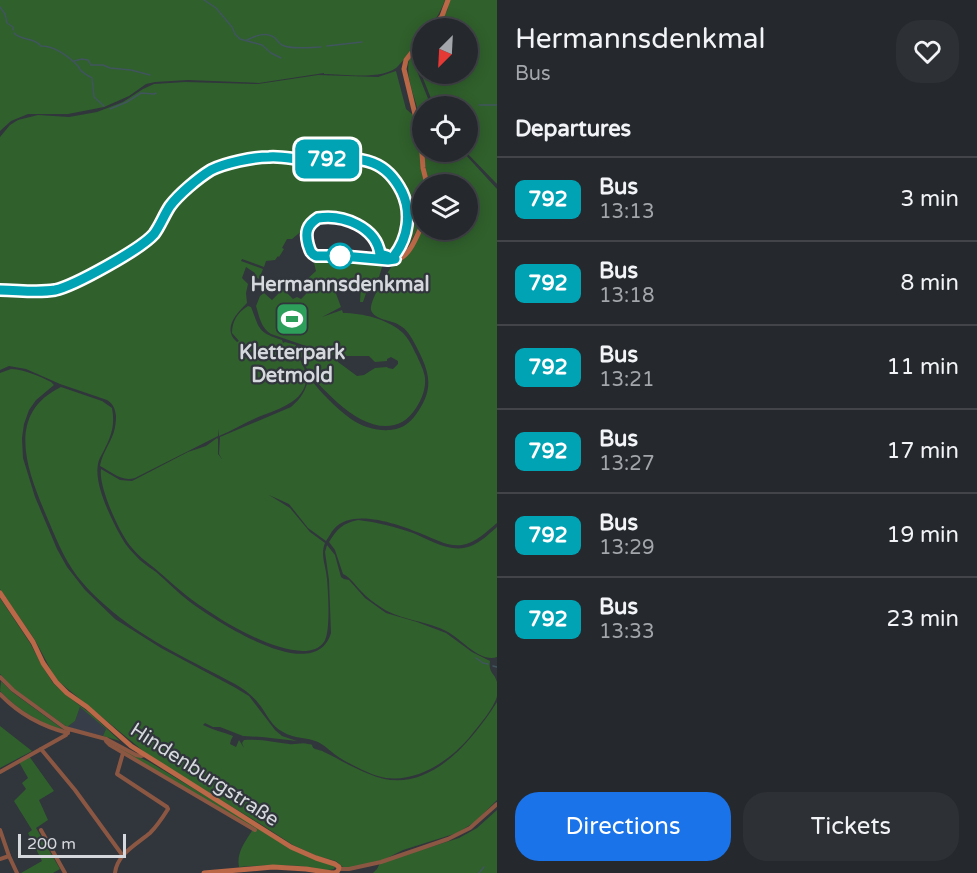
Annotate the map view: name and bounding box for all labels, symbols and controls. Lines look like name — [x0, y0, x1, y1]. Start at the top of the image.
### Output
north arrow — [412, 18, 478, 84]
map controls — [412, 18, 478, 240]
button: heart — [896, 20, 959, 83]
text: Hermannsdenkmal — [515, 22, 766, 56]
text: Bus — [515, 62, 551, 86]
button: locate — [412, 96, 478, 162]
text: Departures — [515, 116, 631, 142]
line badge: 792 — [292, 140, 362, 178]
text: 792 — [307, 147, 347, 172]
button: layers — [412, 174, 478, 240]
text: Bus — [599, 174, 638, 200]
text: 3 min — [900, 186, 959, 212]
text: 792 — [528, 187, 568, 212]
text: 13:13 — [599, 200, 654, 224]
marker: Hermannsdenkmal — [327, 243, 353, 269]
text: Bus — [599, 258, 638, 284]
text: 8 min — [900, 270, 959, 296]
text: 792 — [528, 271, 568, 296]
place label: Hermannsdenkmal — [251, 273, 429, 297]
text: 13:18 — [599, 284, 654, 308]
sports icon: Kletterpark Detmold — [274, 301, 310, 337]
place label: Kletterpark Detmold — [239, 341, 345, 388]
text: Bus — [599, 342, 638, 368]
text: 11 min — [887, 354, 959, 380]
text: 792 — [528, 355, 568, 380]
text: 13:21 — [599, 368, 654, 392]
text: Bus — [599, 426, 638, 452]
text: 17 min — [887, 438, 959, 464]
text: 792 — [528, 439, 568, 464]
text: 13:27 — [599, 452, 654, 476]
text: Bus — [599, 510, 638, 536]
text: 19 min — [887, 522, 959, 548]
text: 792 — [528, 523, 568, 548]
text: 13:29 — [599, 536, 654, 560]
text: Bus — [599, 594, 638, 620]
text: 23 min — [887, 606, 959, 632]
text: 792 — [528, 607, 568, 632]
text: 13:33 — [599, 620, 654, 644]
street label: Hindenburgstraße — [126, 718, 283, 832]
button: Directions — [515, 792, 731, 861]
button: Tickets — [743, 792, 959, 861]
scale bar — [18, 831, 126, 858]
text: 200 m — [27, 834, 76, 854]

